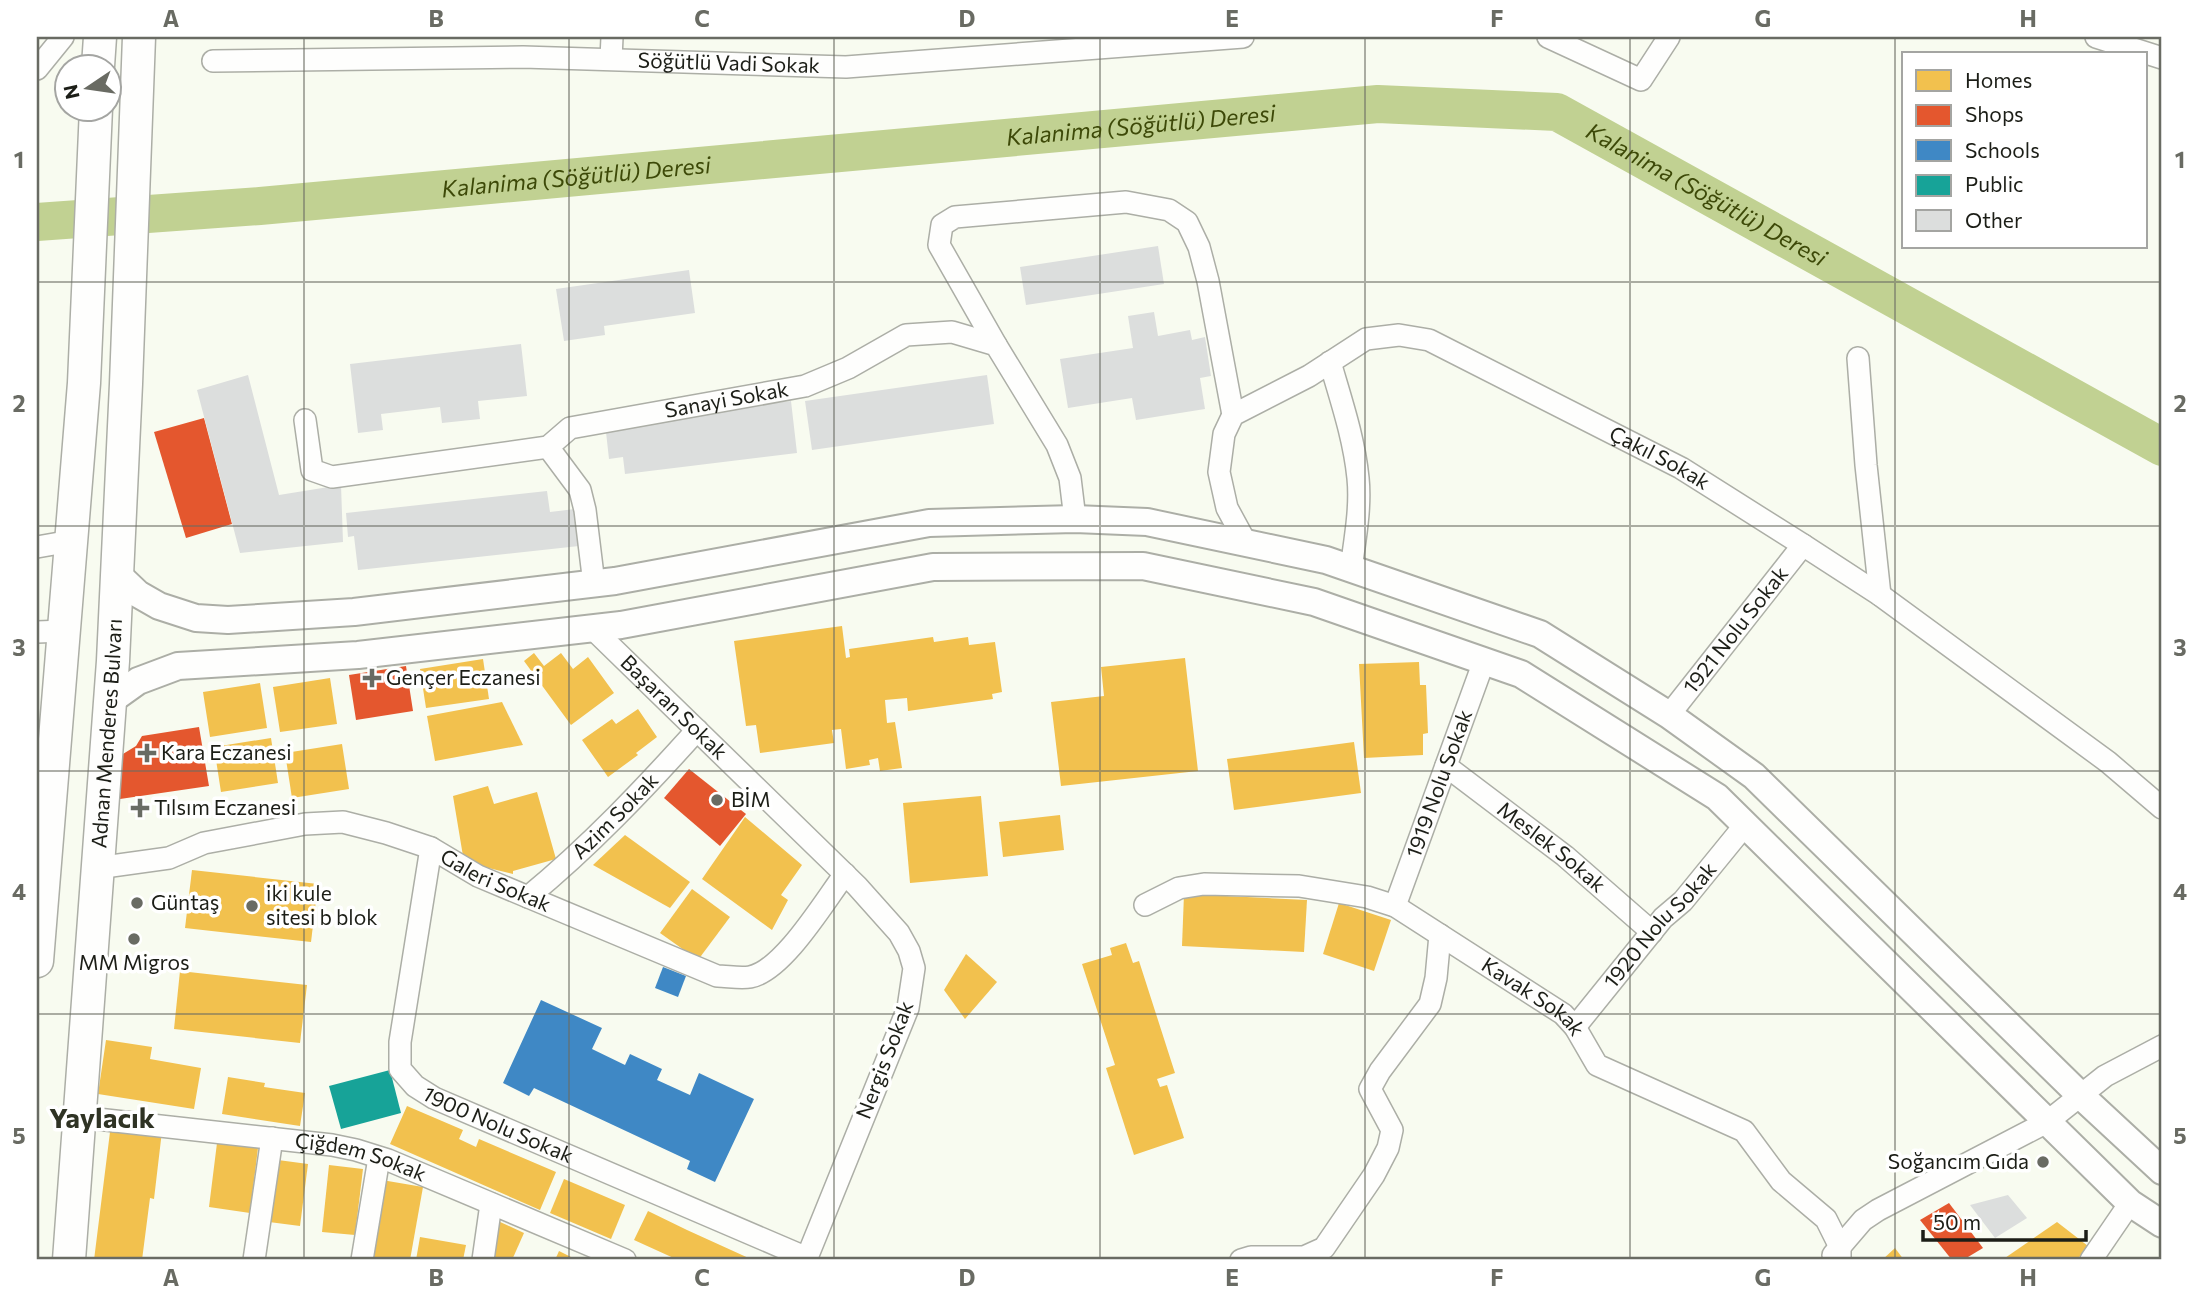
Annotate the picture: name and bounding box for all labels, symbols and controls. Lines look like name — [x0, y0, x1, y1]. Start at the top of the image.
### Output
text: A — [163, 4, 180, 32]
text: B — [428, 4, 444, 32]
text: C — [694, 4, 710, 32]
text: D — [959, 4, 976, 32]
text: E — [1225, 4, 1239, 32]
text: F — [1490, 4, 1504, 32]
text: G — [1755, 4, 1771, 32]
text: H — [2019, 4, 2037, 32]
street label: Söğütlü Vadi Sokak — [637, 47, 820, 77]
north arrow — [52, 52, 122, 122]
legend — [1902, 52, 2146, 248]
text: Homes — [1965, 67, 2032, 92]
text: N — [58, 82, 84, 101]
water label: Kalanima (Söğütlü) Deresi — [1005, 98, 1278, 151]
text: Shops — [1965, 101, 2024, 126]
water label: Kalanima (Söğütlü) Deresi — [1582, 116, 1833, 272]
text: Schools — [1965, 137, 2040, 162]
text: 1 — [14, 145, 24, 173]
text: 1 — [2175, 145, 2185, 173]
water label: Kalanima (Söğütlü) Deresi — [440, 150, 713, 202]
text: Public — [1965, 171, 2023, 196]
text: Other — [1965, 207, 2022, 232]
street label: Sanayi Sokak — [663, 375, 790, 422]
text: 2 — [12, 389, 26, 417]
text: 2 — [2173, 389, 2187, 417]
street label: Çakıl Sokak — [1606, 420, 1715, 494]
street label: 1921 Nolu Sokak — [1677, 561, 1792, 698]
street label: Adnan Menderes Bulvarı — [85, 618, 126, 849]
text: 3 — [12, 633, 26, 661]
text: 3 — [2173, 633, 2187, 661]
street label: Başaran Sokak — [616, 649, 733, 764]
place label: Gençer Eczanesi — [386, 664, 541, 689]
marker: Gençer Eczanesi — [364, 670, 380, 686]
street label: 1919 Nolu Sokak — [1400, 706, 1476, 861]
place label: Kara Eczanesi — [161, 739, 292, 764]
marker: Kara Eczanesi — [139, 745, 155, 761]
street label: Azim Sokak — [566, 767, 662, 863]
place label: BİM — [731, 786, 771, 811]
marker: BİM — [709, 792, 725, 808]
place label: Tılsım Eczanesi — [154, 794, 296, 819]
street label: Meslek Sokak — [1493, 795, 1611, 897]
marker: Tılsım Eczanesi — [132, 800, 148, 816]
street label: Galeri Sokak — [436, 843, 555, 916]
street label: 1920 Nolu Sokak — [1598, 856, 1721, 992]
text: 4 — [12, 877, 26, 905]
text: 4 — [2173, 877, 2187, 905]
place label: iki kule sitesi b blok — [266, 880, 378, 929]
place label: Güntaş — [151, 889, 219, 914]
marker: Güntaş — [129, 895, 145, 911]
marker: iki kule sitesi b blok — [244, 898, 260, 914]
marker: MM Migros — [126, 931, 142, 947]
place label: MM Migros — [78, 949, 190, 974]
street label: Kavak Sokak — [1477, 951, 1591, 1040]
street label: Nergis Sokak — [850, 997, 918, 1122]
street label: 1900 Nolu Sokak — [419, 1080, 577, 1167]
district label: Yaylacık — [49, 1100, 155, 1134]
text: 5 — [12, 1121, 26, 1149]
text: 5 — [2173, 1121, 2187, 1149]
street label: Çiğdem Sokak — [294, 1127, 430, 1186]
place label: Soğancım Gıda — [1888, 1148, 2029, 1173]
marker: Soğancım Gıda — [2035, 1154, 2051, 1170]
scale bar — [1923, 1199, 2085, 1243]
text: 50 m — [1933, 1209, 1981, 1234]
text: A — [163, 1263, 180, 1291]
text: B — [428, 1263, 444, 1291]
text: C — [694, 1263, 710, 1291]
text: D — [959, 1263, 976, 1291]
text: E — [1225, 1263, 1239, 1291]
text: F — [1490, 1263, 1504, 1291]
text: G — [1755, 1263, 1771, 1291]
text: H — [2019, 1263, 2037, 1291]

